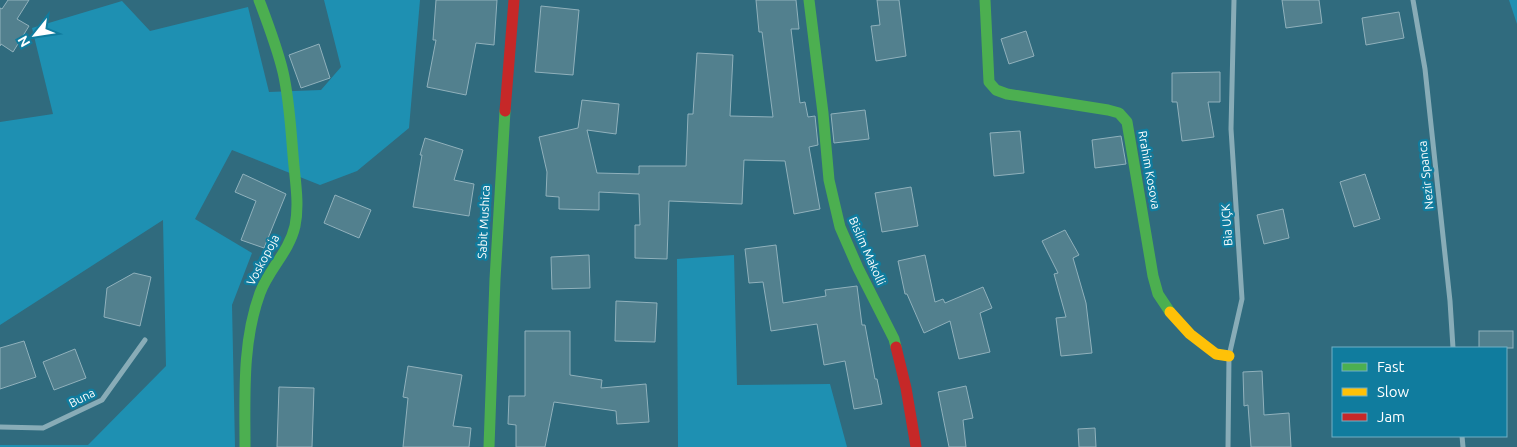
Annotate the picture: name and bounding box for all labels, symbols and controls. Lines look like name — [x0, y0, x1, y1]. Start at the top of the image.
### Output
north arrow — [10, 10, 60, 60]
text: N — [14, 33, 33, 50]
street label: Rrahim Kosova — [1136, 130, 1163, 210]
street label: Nezir Spanca — [1415, 140, 1436, 210]
street label: Sabit Mushica — [475, 185, 492, 259]
street label: Bia UÇK — [1218, 203, 1234, 247]
street label: Bislim Makolli — [847, 215, 888, 287]
street label: Voskopoja — [244, 232, 281, 287]
legend — [1332, 347, 1507, 437]
text: Fast — [1377, 358, 1405, 375]
text: Slow — [1377, 383, 1410, 400]
street label: Buna — [67, 386, 97, 410]
text: Jam — [1377, 408, 1405, 425]

